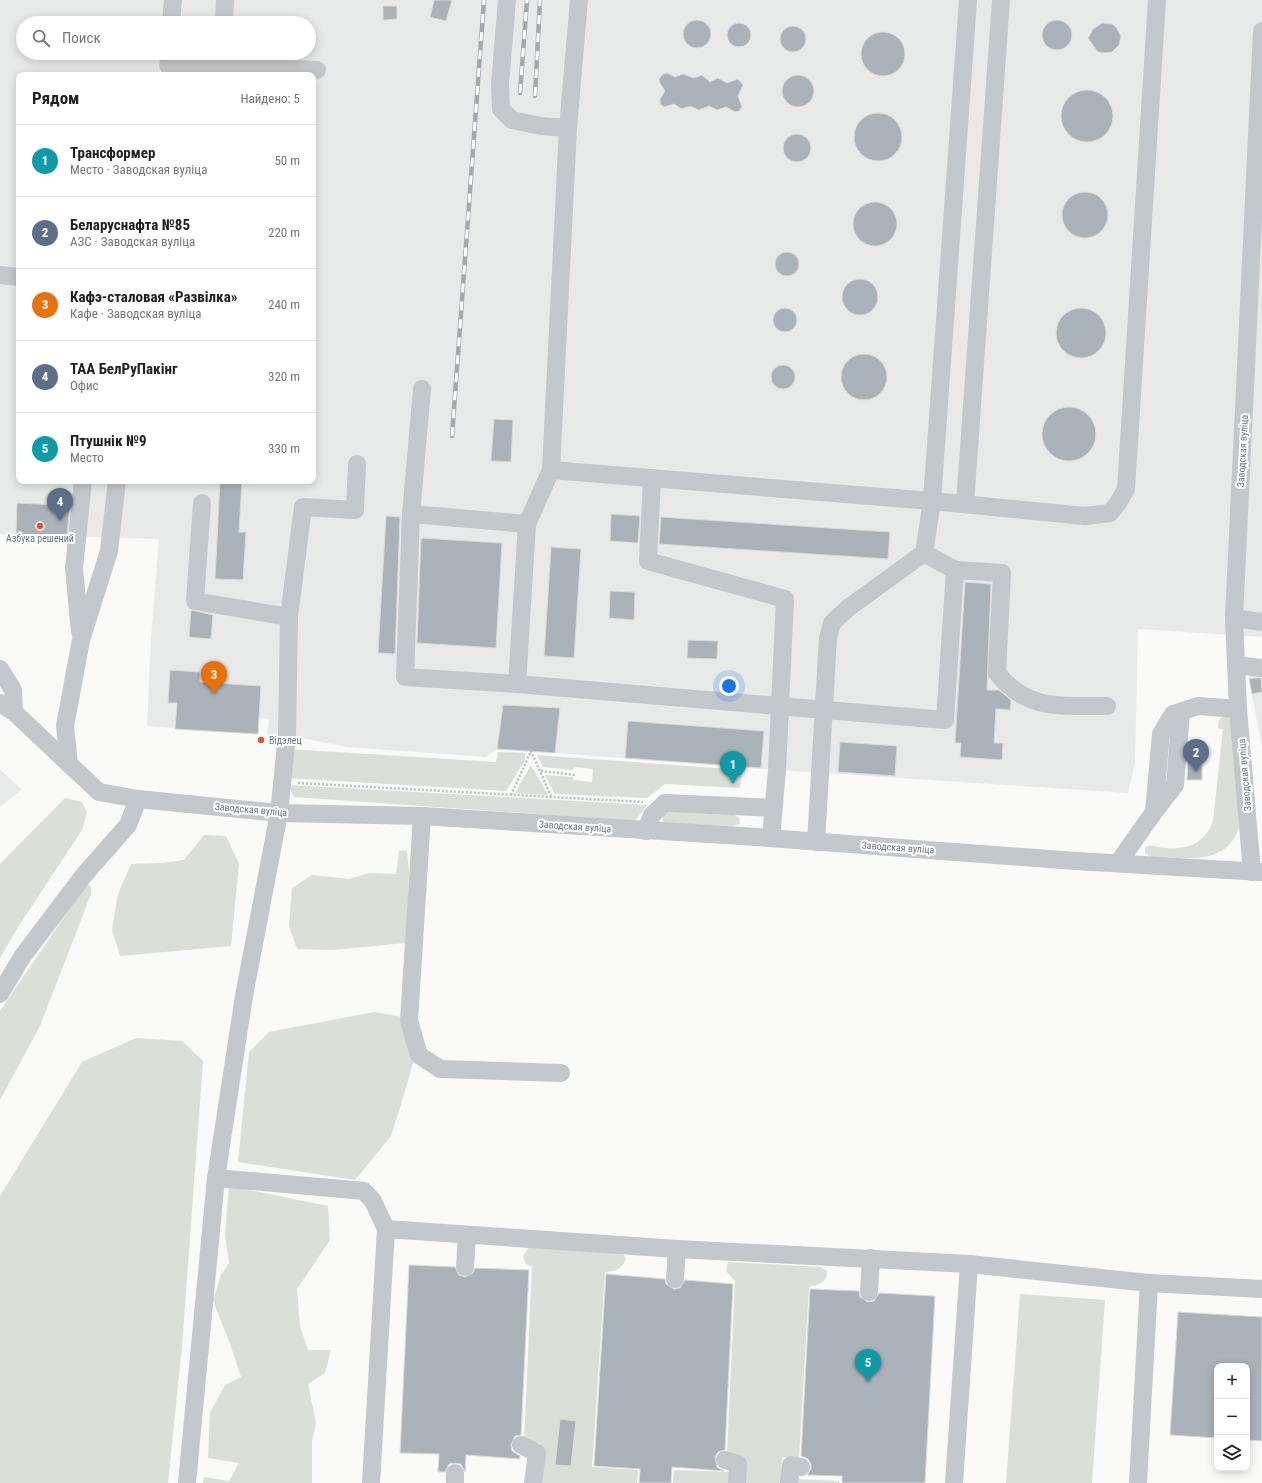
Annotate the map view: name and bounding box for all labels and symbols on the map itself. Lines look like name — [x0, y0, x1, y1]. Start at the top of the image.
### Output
street label: Заводская вуліца — [1235, 414, 1250, 488]
pin: 4 — [47, 488, 73, 521]
marker: Азбука решений — [35, 521, 45, 531]
place label: Азбука решений — [6, 533, 74, 544]
pin: 3 — [201, 661, 227, 694]
your location — [719, 676, 739, 696]
marker: Відэлец — [256, 735, 266, 745]
place label: Відэлец — [269, 735, 302, 746]
street label: Заводская вуліца — [1236, 738, 1253, 812]
pin: 2 — [1183, 739, 1209, 772]
pin: 1 — [720, 751, 746, 784]
street label: Заводская вуліца — [214, 801, 288, 818]
street label: Заводская вуліца — [538, 818, 612, 835]
street label: Заводская вуліца — [861, 839, 935, 856]
pin: 5 — [855, 1349, 881, 1382]

